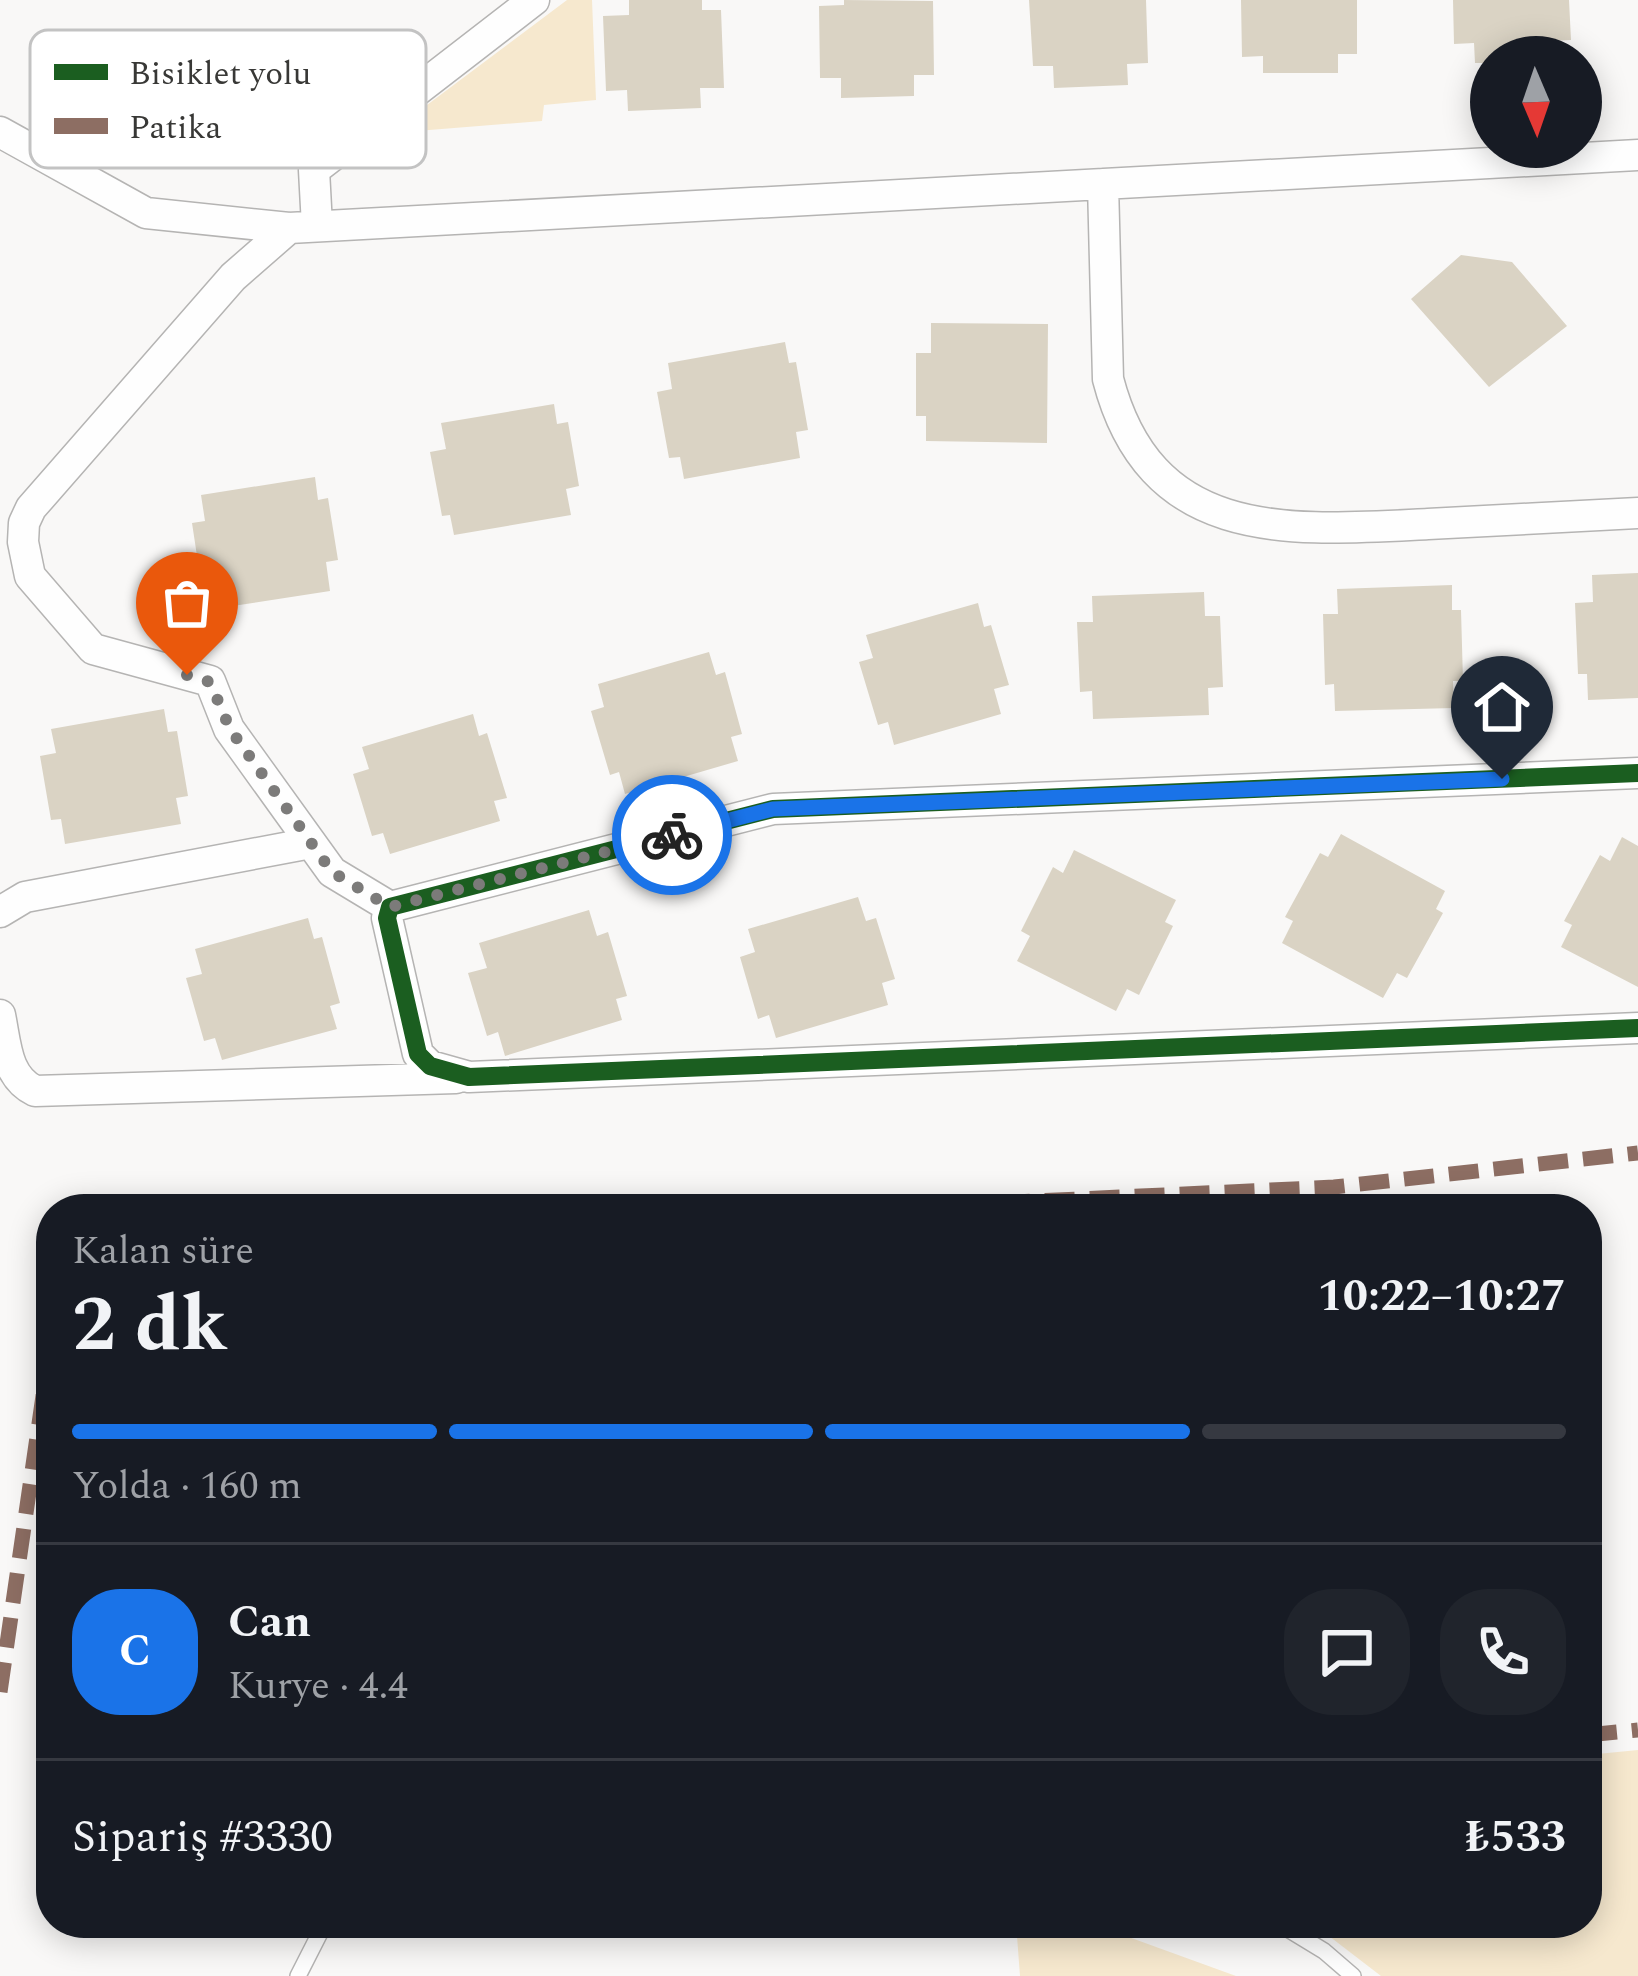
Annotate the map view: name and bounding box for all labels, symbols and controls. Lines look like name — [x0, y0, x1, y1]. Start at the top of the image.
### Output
legend — [30, 30, 426, 168]
north arrow — [1470, 36, 1602, 168]
map controls — [1470, 36, 1602, 168]
text: Bisiklet yolu — [129, 49, 311, 99]
text: Patika — [129, 103, 222, 153]
pin — [136, 552, 238, 675]
icon: bag — [154, 570, 220, 636]
pin — [1451, 656, 1553, 779]
icon: home — [1469, 674, 1535, 740]
courier — [612, 775, 732, 895]
icon: bike — [639, 802, 705, 868]
text: Kalan süre — [72, 1222, 254, 1281]
text: 10:22–10:27 — [1317, 1262, 1566, 1331]
text: 2 dk — [72, 1266, 228, 1385]
text: Yolda · 160 m — [72, 1457, 302, 1516]
text: Can — [228, 1588, 311, 1657]
button: chat — [1284, 1589, 1410, 1715]
button: phone — [1440, 1589, 1566, 1715]
text: C — [119, 1617, 151, 1686]
text: Kurye · 4.4 — [228, 1657, 408, 1716]
text: Sipariş #3330 — [72, 1803, 333, 1872]
text: ₺533 — [1465, 1803, 1566, 1872]

